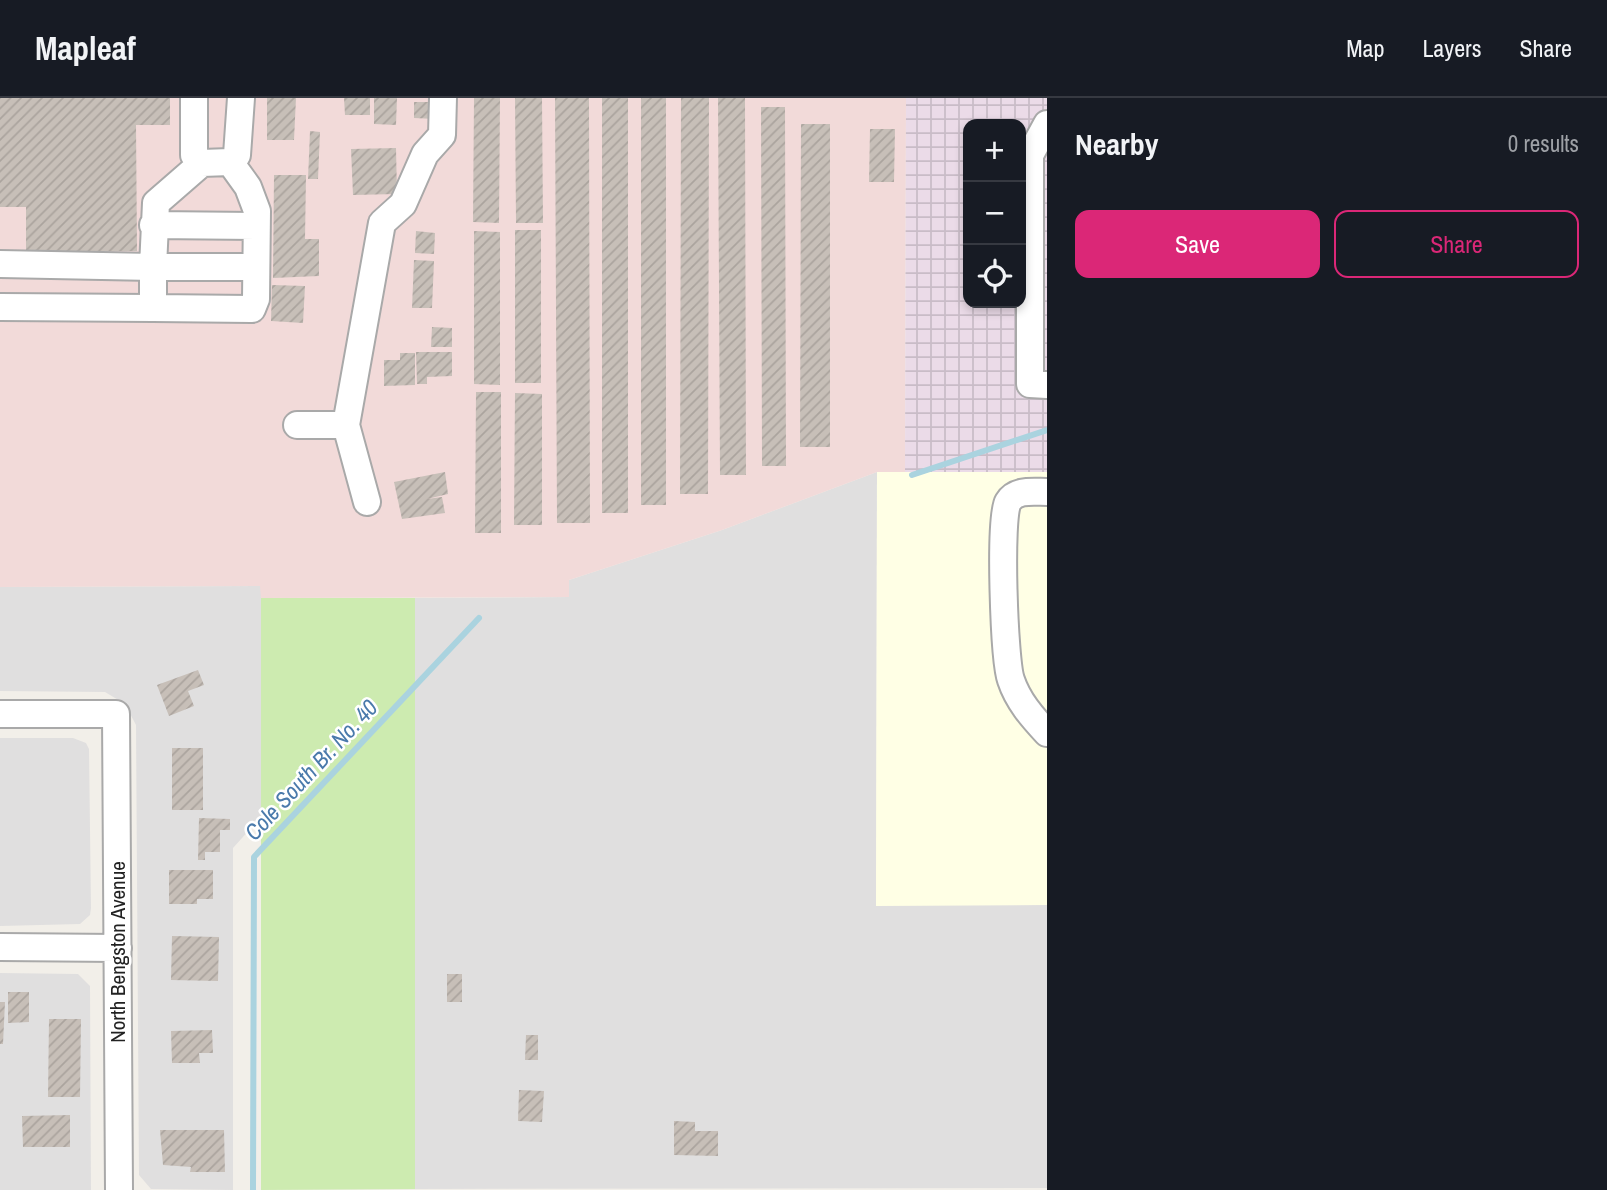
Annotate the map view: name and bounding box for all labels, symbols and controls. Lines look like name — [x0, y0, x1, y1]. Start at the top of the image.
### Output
text: Mapleaf — [35, 26, 136, 70]
text: Map — [1346, 32, 1384, 64]
text: Layers — [1422, 32, 1481, 64]
text: Share — [1519, 32, 1572, 64]
map controls — [963, 119, 1026, 308]
button: + — [963, 119, 1026, 182]
text: Nearby — [1075, 124, 1158, 164]
text: 0 results — [1508, 128, 1579, 159]
button: − — [963, 182, 1026, 245]
button: Save — [1075, 210, 1320, 278]
button: Share — [1334, 210, 1579, 278]
button: locate — [963, 245, 1026, 308]
water label: Cole South Br. No. 40 — [237, 692, 384, 847]
street label: North Bengston Avenue — [103, 861, 132, 1043]

